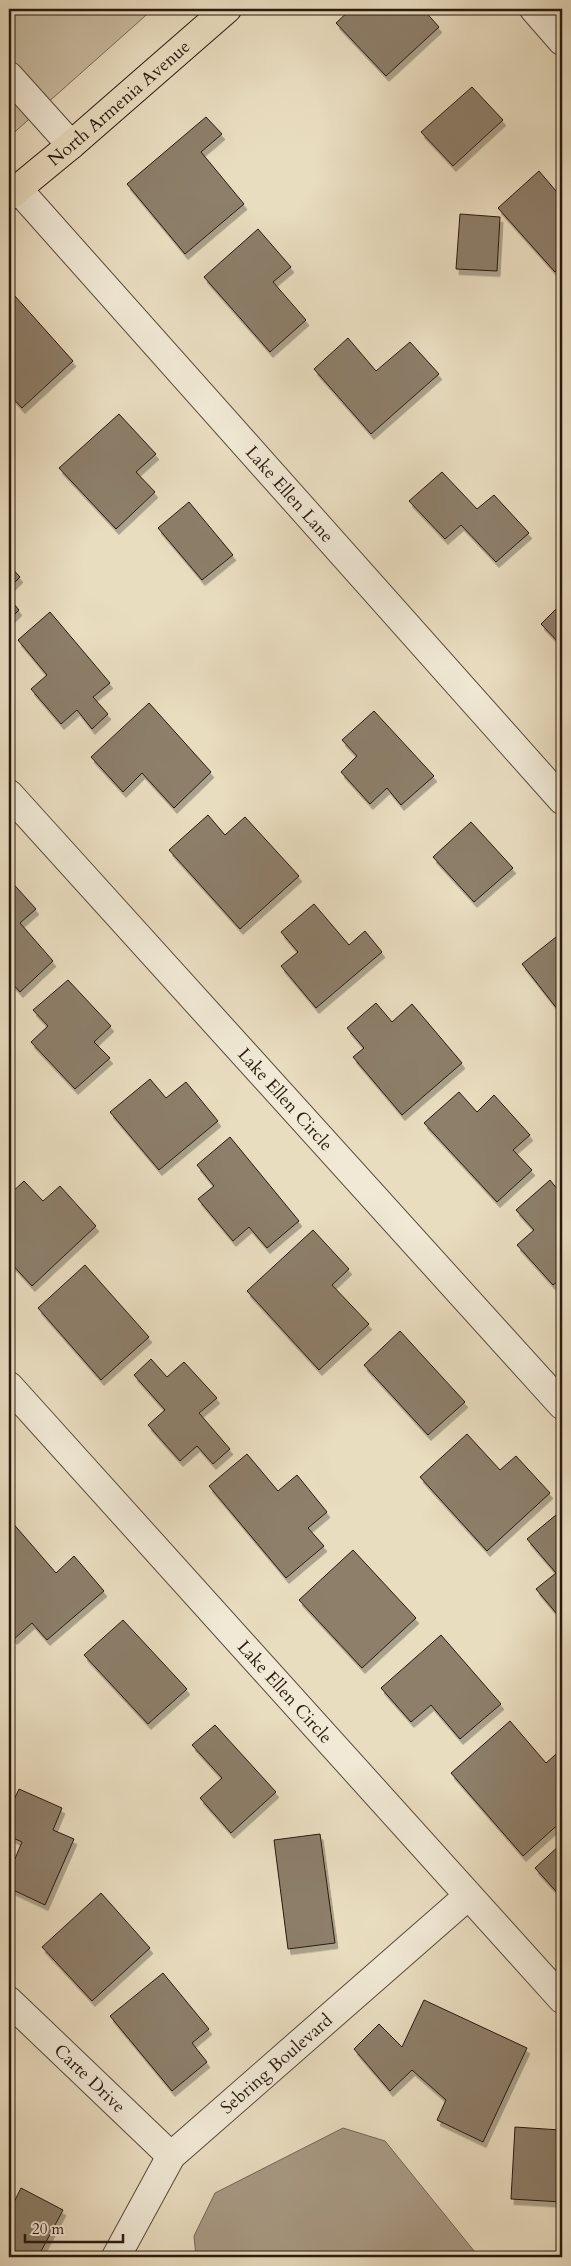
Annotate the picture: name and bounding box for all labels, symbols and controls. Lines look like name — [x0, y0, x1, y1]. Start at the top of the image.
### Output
street label: North Armenia Avenue — [42, 34, 196, 172]
street label: Lake Ellen Lane — [240, 440, 340, 548]
street label: Lake Ellen Circle — [232, 1042, 339, 1157]
street label: Lake Ellen Circle — [232, 1635, 338, 1749]
street label: Sebring Boulevard — [215, 2008, 338, 2120]
street label: Carte Drive — [49, 2038, 131, 2119]
scale bar — [25, 2211, 122, 2243]
text: 20 m — [32, 2219, 64, 2239]

